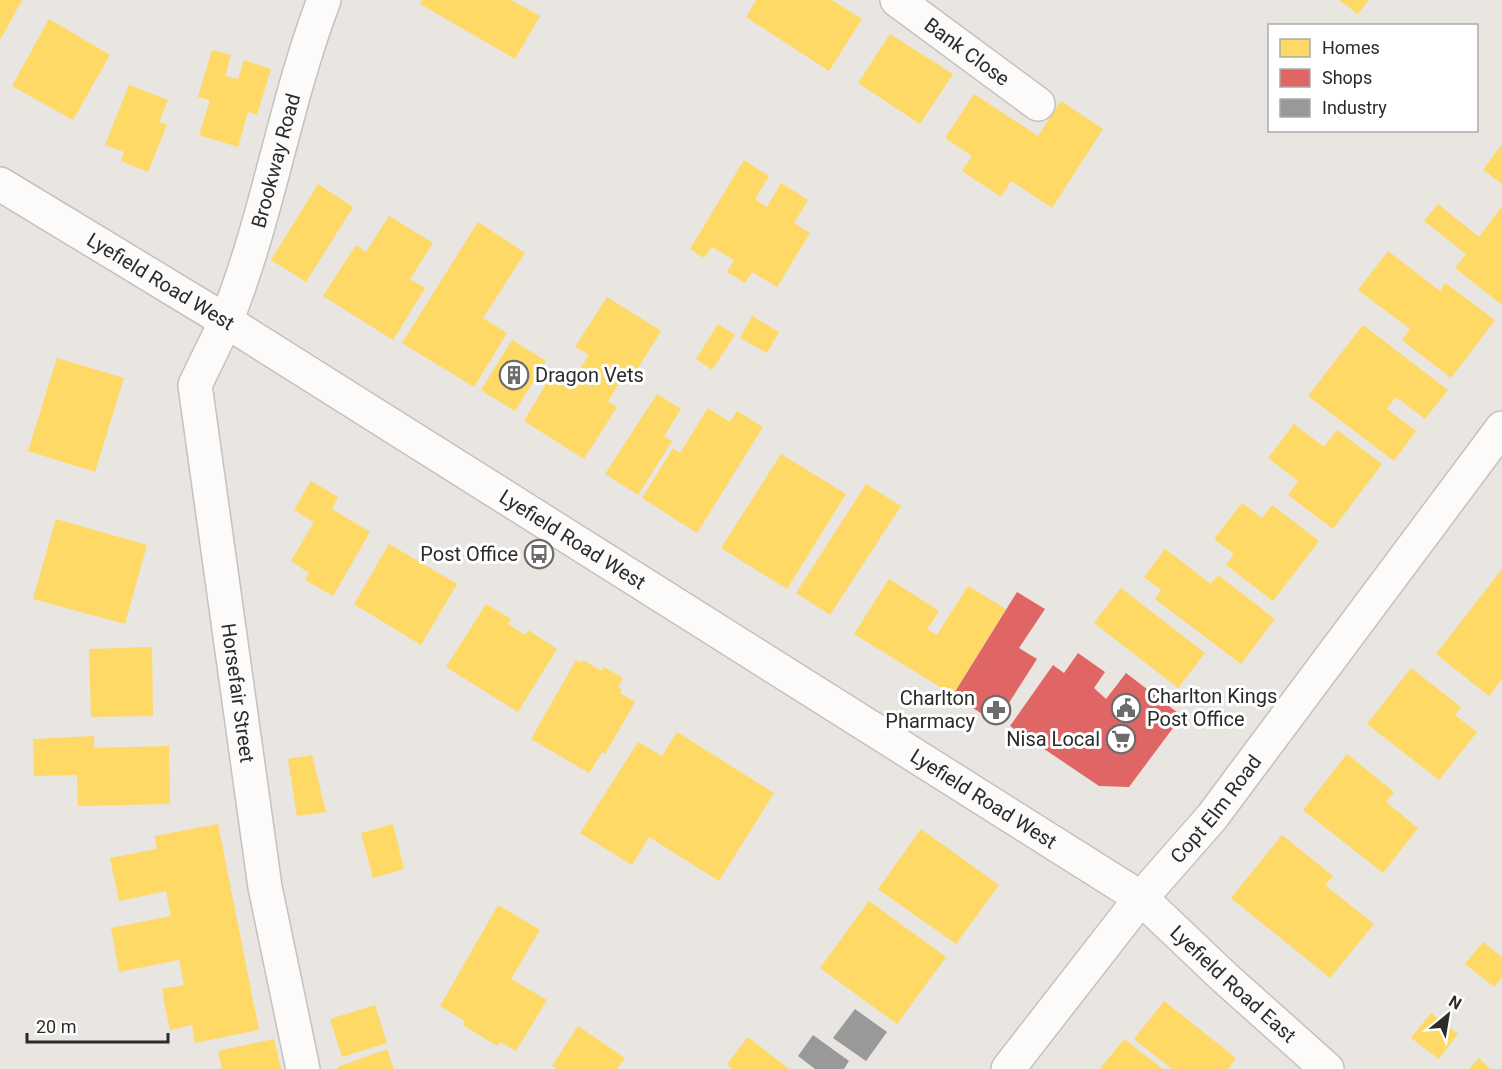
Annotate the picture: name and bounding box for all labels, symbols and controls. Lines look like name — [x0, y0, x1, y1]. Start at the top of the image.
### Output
street label: Bank Close — [920, 12, 1014, 91]
legend — [1268, 24, 1478, 132]
text: Homes — [1322, 37, 1380, 58]
text: Shops — [1322, 67, 1372, 88]
street label: Brookway Road — [246, 91, 305, 231]
text: Industry — [1322, 97, 1387, 118]
street label: Lyefield Road West — [83, 228, 239, 335]
building icon: Dragon Vets — [498, 359, 530, 391]
place label: Dragon Vets — [535, 363, 644, 387]
street label: Lyefield Road West — [495, 485, 650, 595]
bus stop icon: Post Office — [523, 538, 555, 570]
place label: Post Office — [420, 542, 518, 566]
street label: Horsefair Street — [216, 622, 260, 764]
place label: Charlton Kings Post Office — [1147, 684, 1277, 731]
place label: Charlton Pharmacy — [885, 686, 976, 733]
public building icon: Charlton Kings Post Office — [1110, 692, 1142, 724]
pharmacy icon: Charlton Pharmacy — [980, 694, 1012, 726]
supermarket icon: Nisa Local — [1105, 723, 1137, 755]
place label: Nisa Local — [1006, 727, 1100, 751]
street label: Lyefield Road West — [906, 744, 1061, 854]
street label: Copt Elm Road — [1165, 750, 1266, 868]
street label: Lyefield Road East — [1165, 920, 1301, 1048]
north arrow — [1418, 985, 1478, 1045]
text: N — [1446, 991, 1465, 1013]
scale bar — [27, 1006, 168, 1044]
text: 20 m — [36, 1016, 76, 1037]

